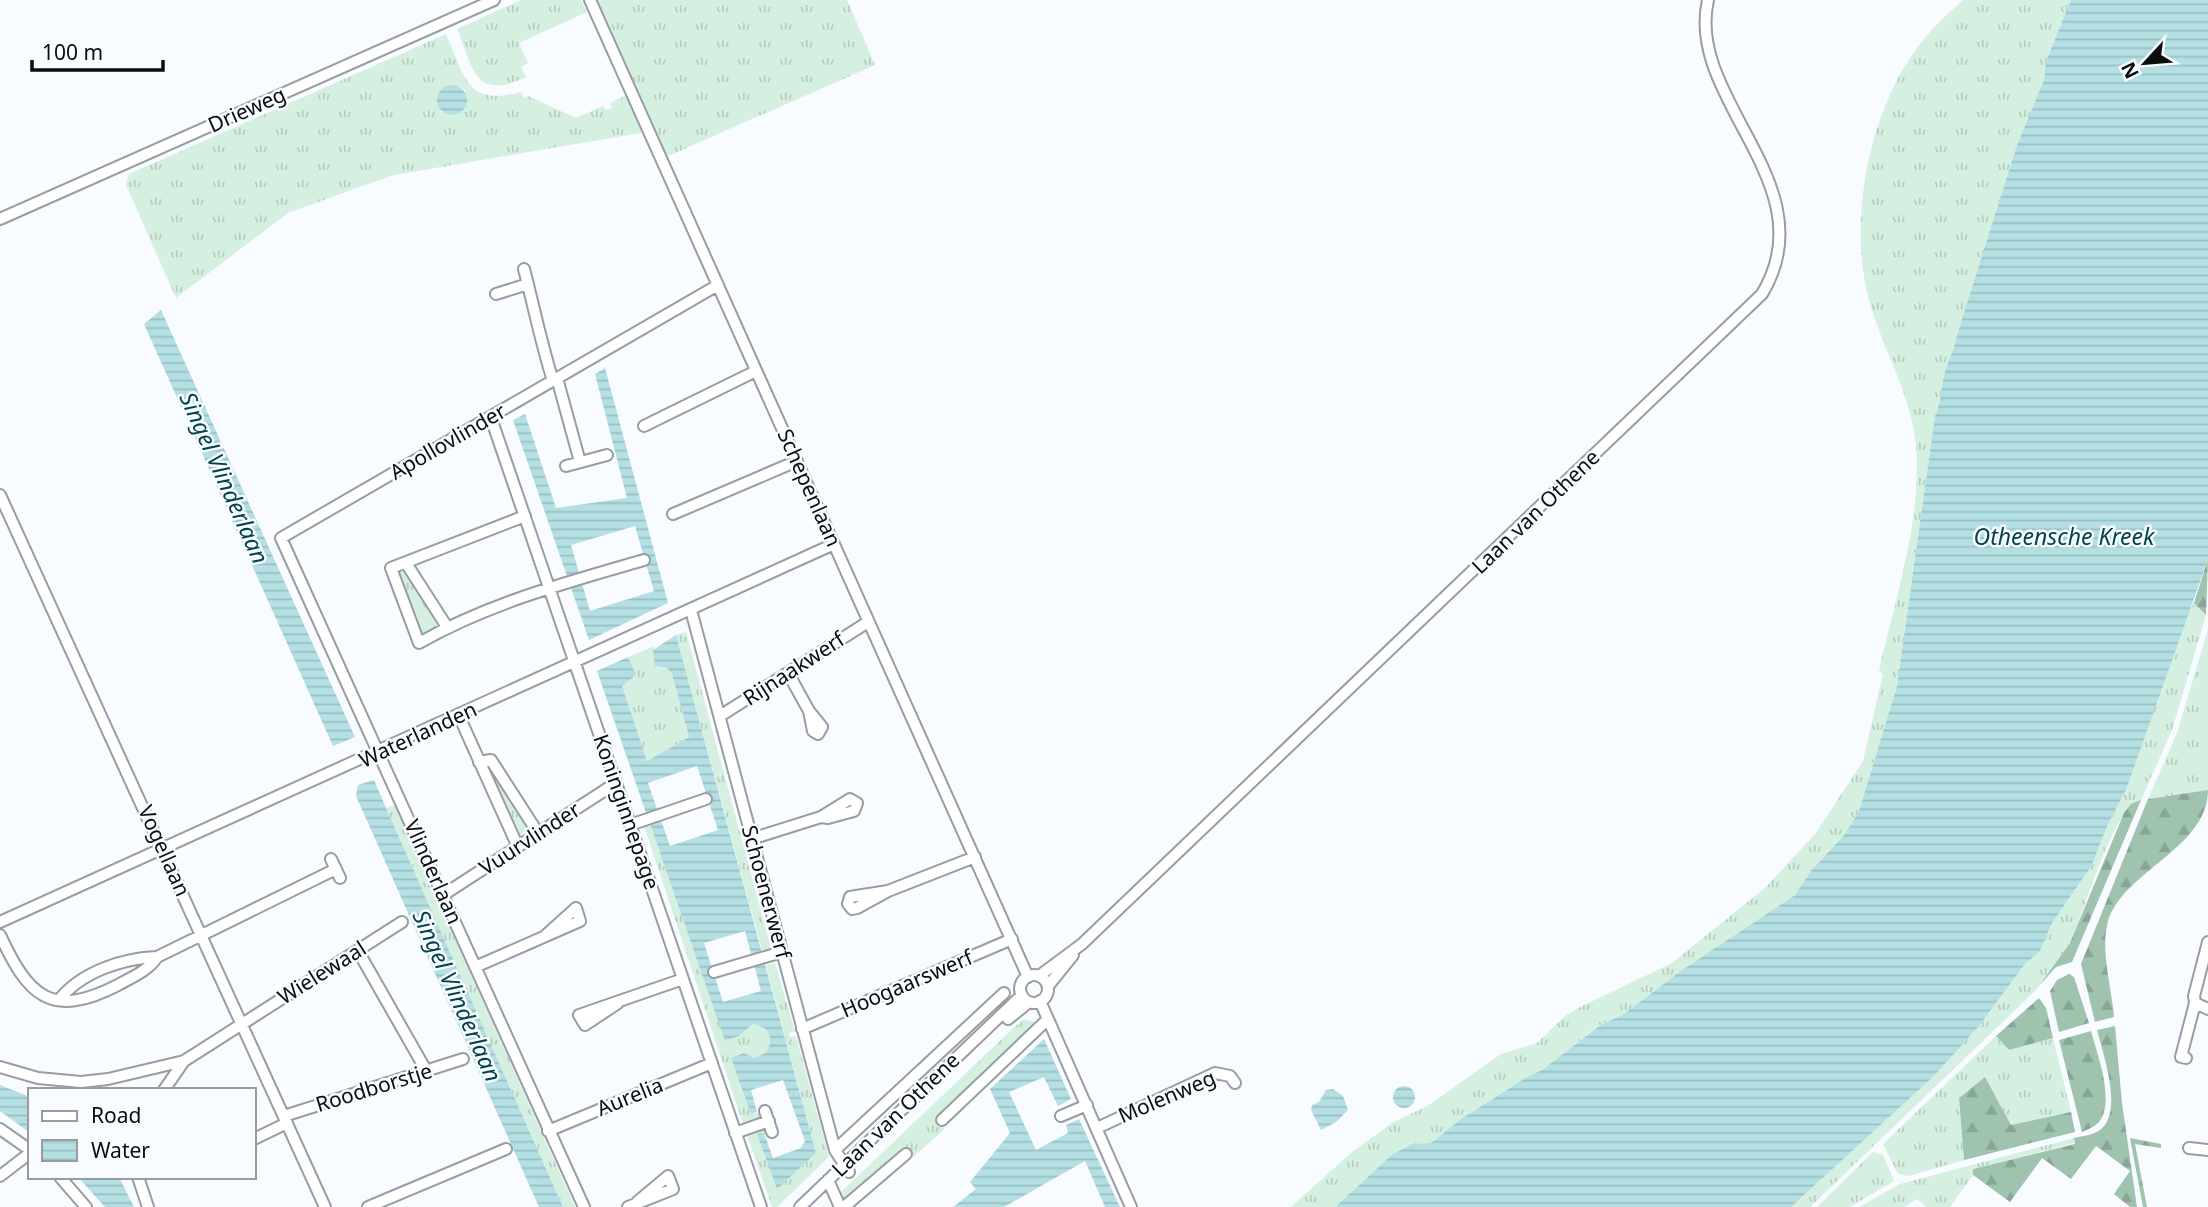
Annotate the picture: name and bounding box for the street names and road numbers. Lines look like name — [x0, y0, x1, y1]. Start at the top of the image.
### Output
street label: Drieweg — [203, 80, 290, 139]
street label: Apollovlinder — [384, 396, 511, 486]
street label: Schepenlaan — [771, 424, 848, 551]
street label: Laan van Othene — [1465, 443, 1605, 580]
street label: Rijnaakwerf — [737, 624, 851, 711]
street label: Waterlanden — [354, 695, 481, 774]
street label: Koninginnepage — [587, 730, 667, 893]
street label: Vuurvlinder — [474, 795, 586, 881]
street label: Vogellaan — [132, 801, 197, 901]
street label: Vlinderlaan — [398, 815, 469, 928]
street label: Schoenerwerf — [736, 822, 799, 963]
street label: Wielewaal — [272, 934, 371, 1010]
street label: Hoogaarswerf — [837, 942, 978, 1023]
street label: Laan van Othene — [825, 1046, 965, 1183]
street label: Roodborstje — [312, 1056, 435, 1118]
street label: Molenweg — [1114, 1063, 1220, 1129]
street label: Aurelia — [592, 1070, 667, 1122]

